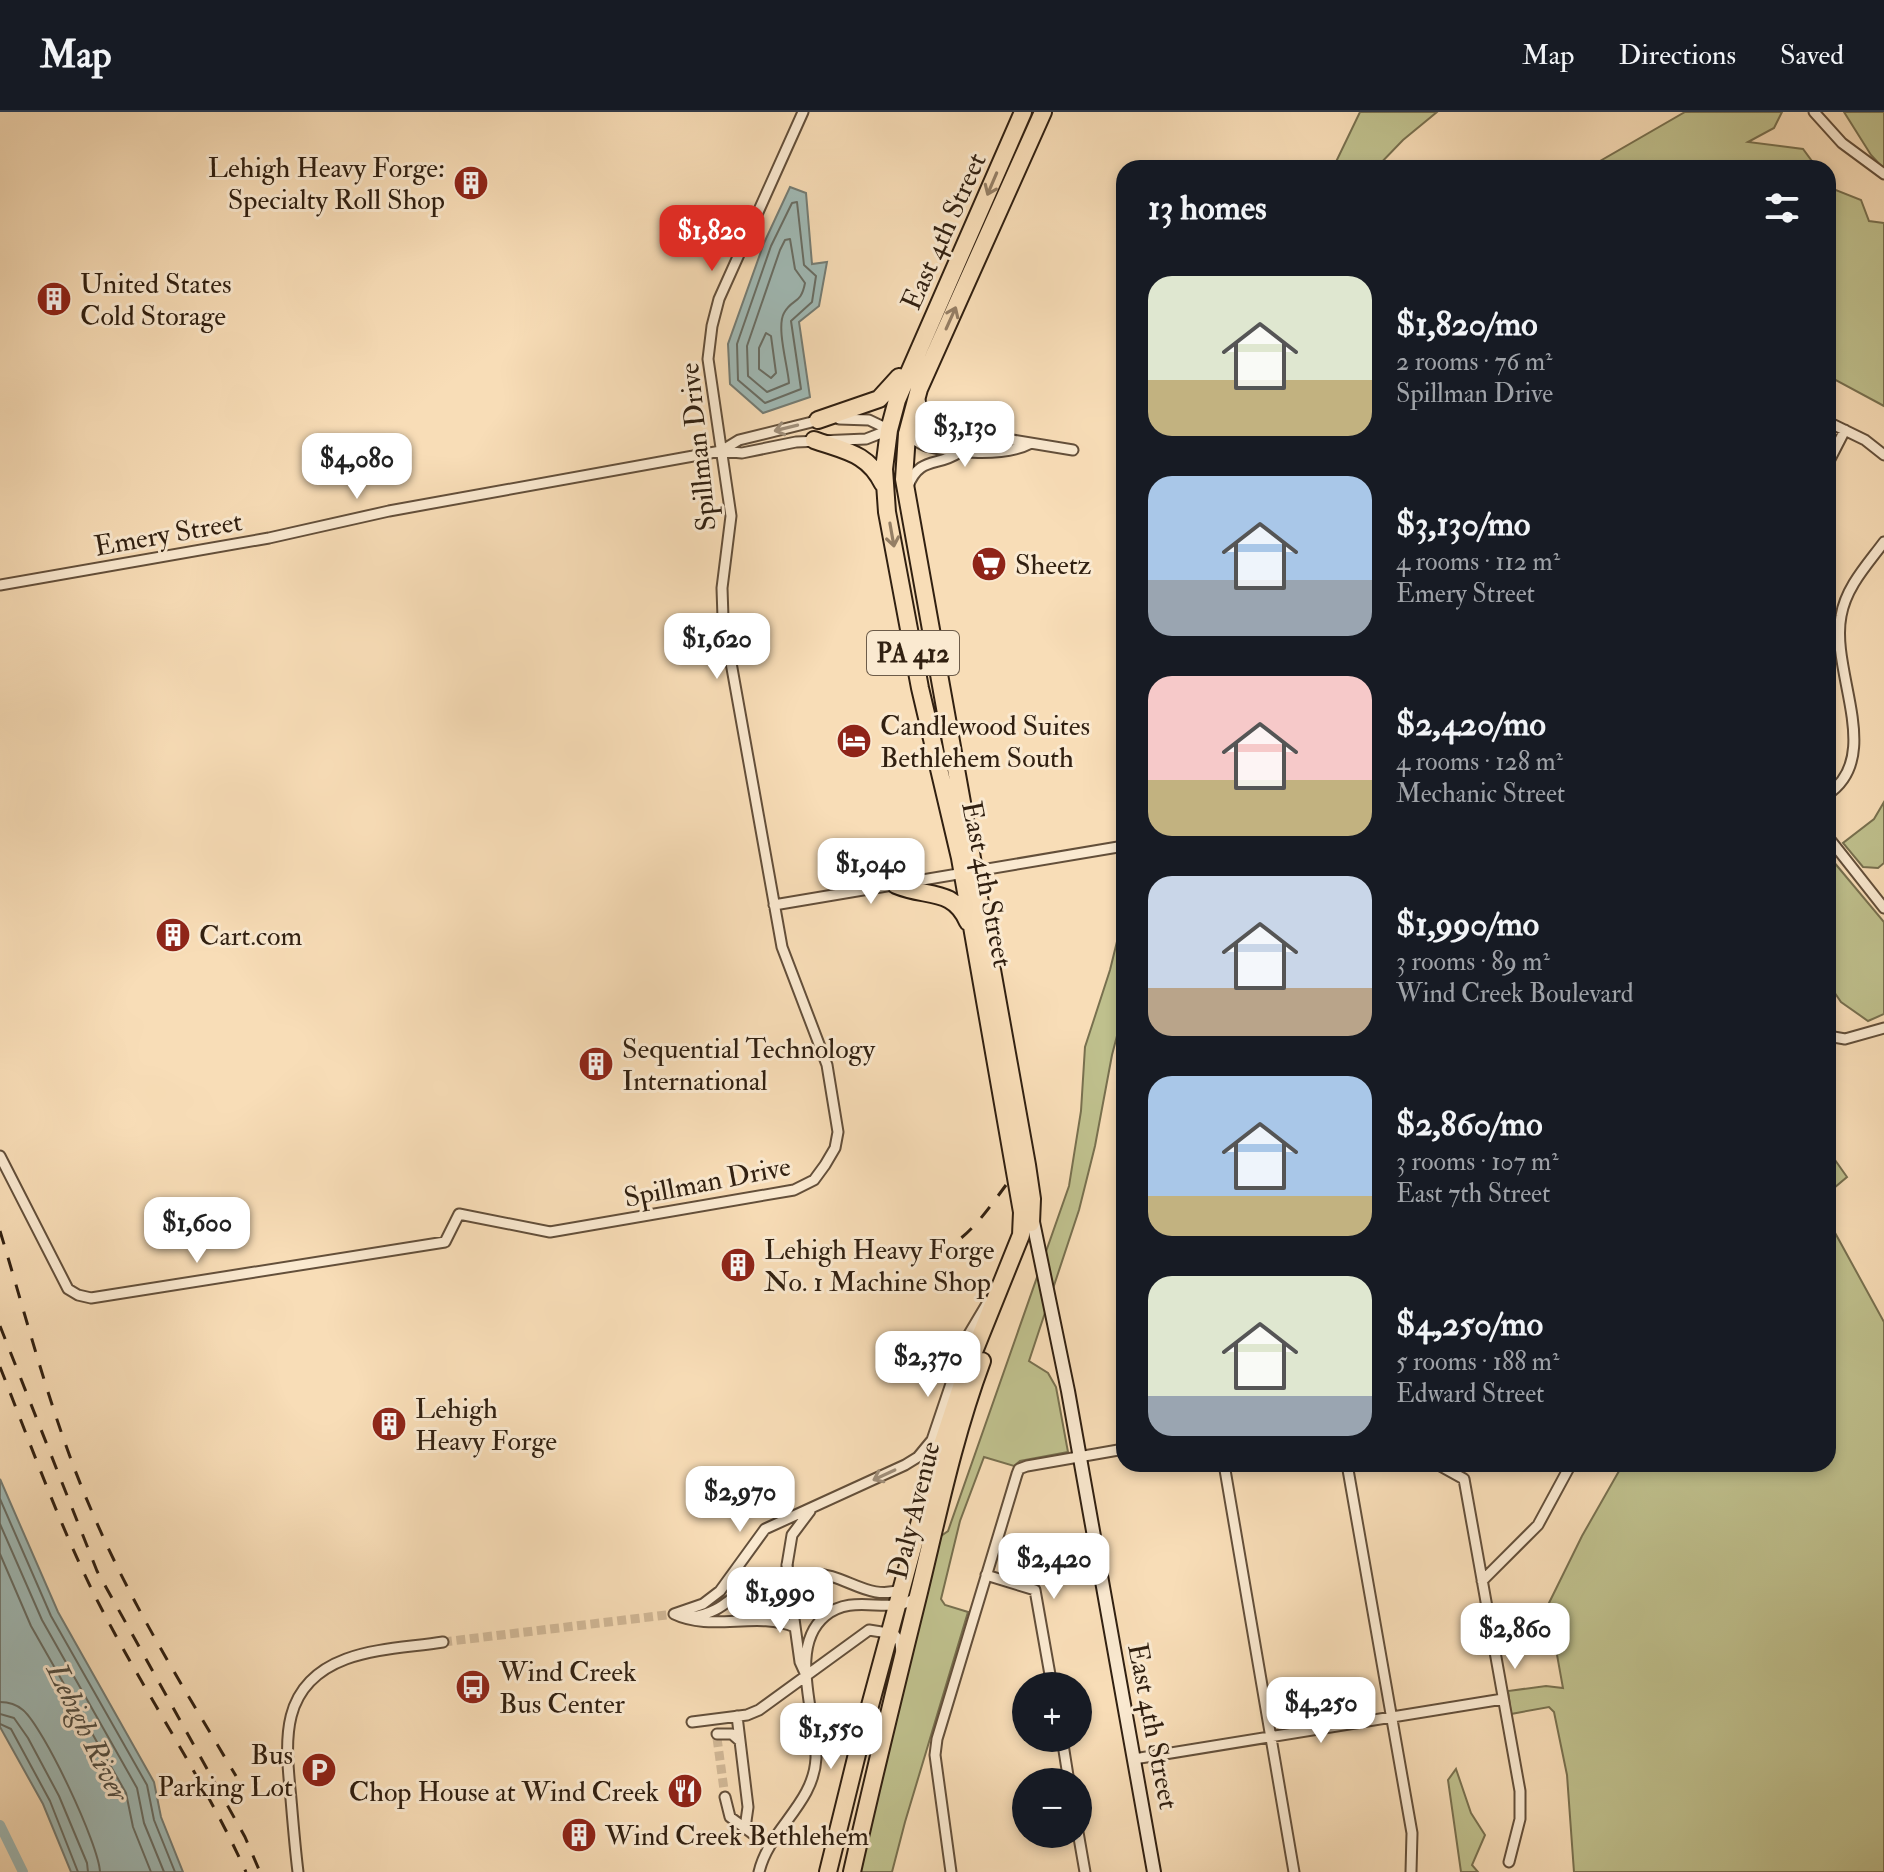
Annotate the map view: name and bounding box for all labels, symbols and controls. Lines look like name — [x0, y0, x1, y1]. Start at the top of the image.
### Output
text: Map — [40, 31, 111, 79]
text: Map — [1522, 38, 1575, 73]
text: Directions — [1619, 38, 1736, 73]
text: Saved — [1780, 38, 1844, 73]
street label: East 4th Street — [894, 148, 995, 316]
place label: Lehigh Heavy Forge: Specialty Roll Shop — [208, 151, 445, 218]
building icon: Lehigh Heavy Forge: Specialty Roll Shop — [452, 164, 490, 202]
one-way arrow — [984, 171, 999, 195]
icon: filters — [1760, 186, 1804, 230]
text: 13 homes — [1148, 187, 1267, 230]
pin: $1,820 — [647, 205, 777, 273]
text: $1,820 — [678, 215, 746, 247]
place label: United States Cold Storage — [80, 267, 232, 334]
building icon: United States Cold Storage — [35, 280, 73, 318]
text: $1,820/mo — [1396, 303, 1538, 346]
one-way arrow — [944, 306, 959, 331]
icon: home — [1212, 308, 1308, 404]
text: 2 rooms · 76 m² — [1396, 346, 1552, 378]
street label: Spillman Drive — [672, 361, 725, 533]
text: Spillman Drive — [1396, 378, 1553, 410]
pin: $3,130 — [900, 401, 1030, 469]
text: $3,130 — [933, 411, 997, 443]
one-way arrow — [773, 422, 799, 437]
pin: $4,080 — [292, 433, 422, 501]
text: $4,080 — [320, 443, 394, 475]
text: $3,130/mo — [1396, 503, 1530, 546]
street label: Emery Street — [92, 504, 245, 565]
icon: home — [1212, 508, 1308, 604]
one-way arrow — [885, 521, 900, 547]
supermarket icon: Sheetz — [970, 545, 1008, 583]
text: 4 rooms · 112 m² — [1396, 546, 1560, 578]
place label: Sheetz — [1015, 548, 1092, 583]
text: Emery Street — [1396, 578, 1535, 610]
pin: $1,620 — [652, 613, 782, 681]
text: $1,620 — [682, 623, 752, 655]
road number: PA 412 — [867, 631, 959, 675]
text: $2,420/mo — [1396, 703, 1546, 746]
icon: home — [1212, 708, 1308, 804]
place label: Candlewood Suites Bethlehem South — [880, 709, 1090, 776]
hotel icon: Candlewood Suites Bethlehem South — [835, 722, 873, 760]
text: 4 rooms · 128 m² — [1396, 746, 1563, 778]
text: Mechanic Street — [1396, 778, 1565, 810]
street label: East 4th Street — [953, 798, 1020, 970]
pin: $1,040 — [806, 838, 936, 906]
text: $1,040 — [836, 848, 906, 880]
text: $1,990/mo — [1396, 903, 1539, 946]
icon: home — [1212, 908, 1308, 1004]
building icon: Cart.com — [154, 916, 192, 954]
place label: Cart.com — [199, 919, 303, 954]
text: 3 rooms · 89 m² — [1396, 946, 1550, 978]
text: Wind Creek Boulevard — [1396, 978, 1634, 1010]
place label: Sequential Technology International — [622, 1032, 876, 1099]
building icon: Sequential Technology International — [577, 1045, 615, 1083]
text: $2,860/mo — [1396, 1103, 1543, 1146]
icon: home — [1212, 1108, 1308, 1204]
text: 3 rooms · 107 m² — [1396, 1146, 1559, 1178]
street label: Spillman Drive — [621, 1149, 794, 1216]
text: East 7th Street — [1396, 1178, 1550, 1210]
pin: $1,600 — [132, 1197, 262, 1265]
text: $1,600 — [162, 1207, 232, 1239]
place label: Lehigh Heavy Forge No. 1 Machine Shop — [764, 1233, 995, 1300]
building icon: Lehigh Heavy Forge No. 1 Machine Shop — [719, 1246, 757, 1284]
text: $4,250/mo — [1396, 1303, 1543, 1346]
icon: home — [1212, 1308, 1308, 1404]
pin: $2,370 — [863, 1331, 993, 1399]
text: $2,370 — [893, 1341, 963, 1373]
text: 5 rooms · 188 m² — [1396, 1346, 1559, 1378]
text: Edward Street — [1396, 1378, 1545, 1410]
place label: Lehigh Heavy Forge — [415, 1392, 557, 1459]
building icon: Lehigh Heavy Forge — [370, 1405, 408, 1443]
street label: Daly Avenue — [880, 1438, 949, 1583]
pin: $2,970 — [675, 1466, 805, 1534]
one-way arrow — [872, 1468, 896, 1483]
text: $2,970 — [704, 1476, 776, 1508]
pin: $2,420 — [989, 1533, 1119, 1601]
text: $2,420 — [1016, 1543, 1092, 1575]
pin: $1,990 — [715, 1567, 845, 1635]
text: $1,990 — [745, 1577, 815, 1609]
pin: $2,860 — [1450, 1603, 1580, 1671]
text: $2,860 — [1479, 1613, 1551, 1645]
street label: East 4th Street — [1119, 1640, 1186, 1812]
place label: Wind Creek Bus Center — [498, 1655, 637, 1722]
water label: Lehigh River — [38, 1656, 138, 1809]
bus stop icon: Wind Creek Bus Center — [454, 1668, 492, 1706]
map controls — [1012, 1672, 1092, 1848]
button: + — [1012, 1672, 1092, 1752]
pin: $4,250 — [1256, 1677, 1386, 1745]
text: $4,250 — [1284, 1687, 1358, 1719]
pin: $1,550 — [766, 1703, 896, 1771]
text: $1,550 — [798, 1713, 864, 1745]
place label: Bus Parking Lot — [157, 1738, 293, 1805]
parking icon: Bus Parking Lot — [300, 1751, 338, 1789]
button: − — [1012, 1768, 1092, 1848]
restaurant icon: Chop House at Wind Creek — [666, 1772, 704, 1810]
place label: Chop House at Wind Creek — [349, 1775, 660, 1810]
building icon: Wind Creek Bethlehem — [560, 1816, 598, 1854]
place label: Wind Creek Bethlehem — [604, 1819, 869, 1854]

